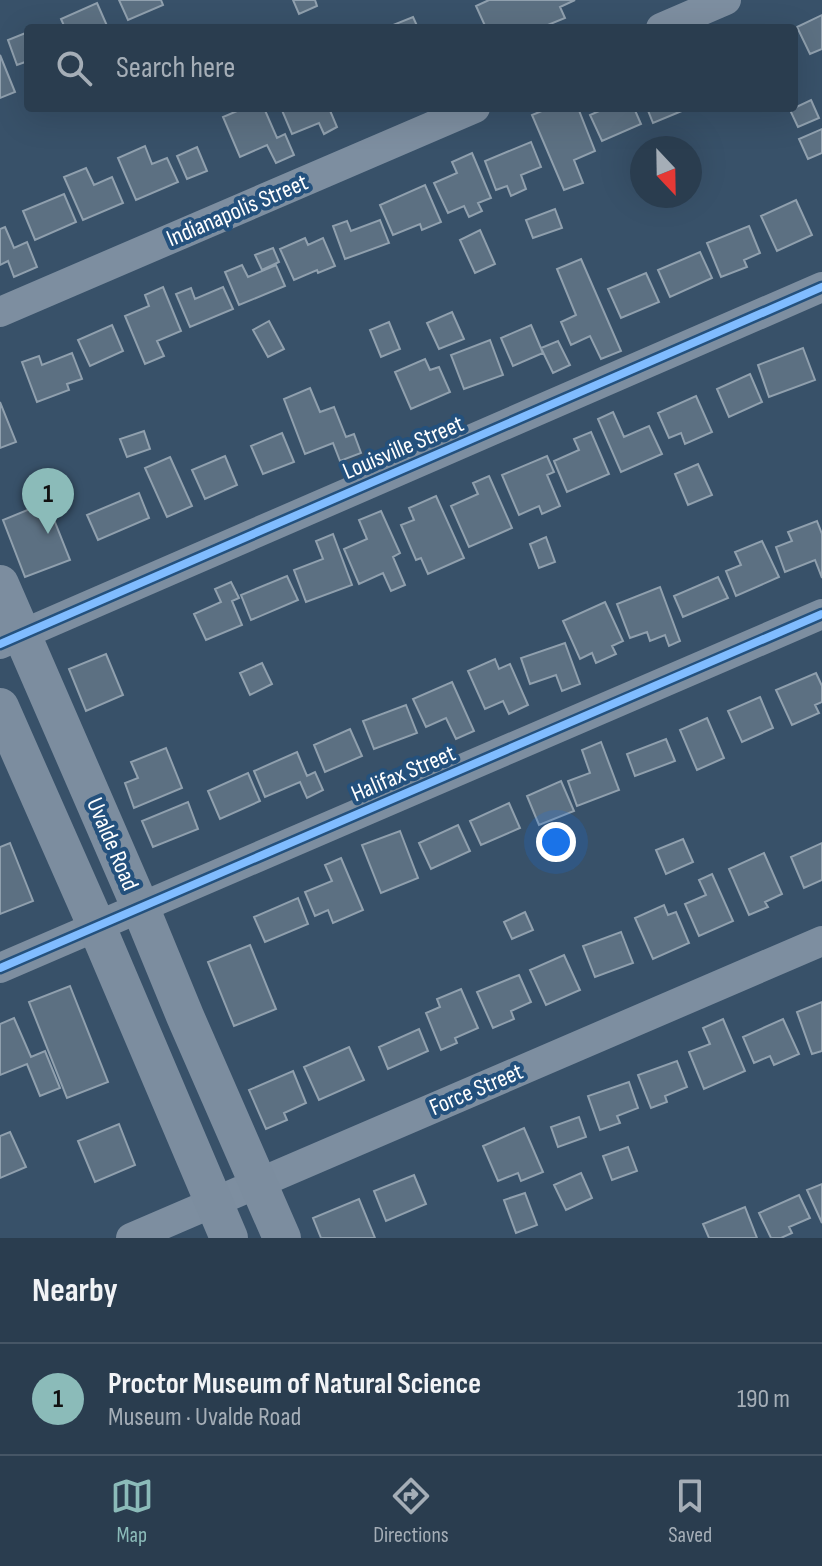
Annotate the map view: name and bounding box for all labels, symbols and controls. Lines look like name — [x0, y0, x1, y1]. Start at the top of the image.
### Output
search box — [24, 24, 798, 112]
icon: search — [52, 46, 96, 90]
text: Search here — [116, 50, 235, 86]
north arrow — [630, 136, 702, 208]
street label: Indianapolis Street — [162, 168, 312, 253]
street label: Louisville Street — [338, 409, 468, 486]
pin: 1 — [22, 468, 74, 534]
street label: Halifax Street — [347, 739, 460, 808]
street label: Uvalde Road — [80, 793, 145, 895]
your location — [536, 822, 576, 862]
street label: Force Street — [425, 1057, 527, 1122]
text: Nearby — [32, 1270, 118, 1311]
text: Proctor Museum of Natural Science — [108, 1366, 481, 1402]
text: 1 — [53, 1384, 63, 1415]
text: 190 m — [737, 1384, 790, 1415]
text: Museum · Uvalde Road — [108, 1402, 301, 1433]
tab: Map — [110, 1474, 154, 1549]
tab: Directions — [373, 1474, 449, 1549]
tab: Saved — [668, 1474, 712, 1549]

